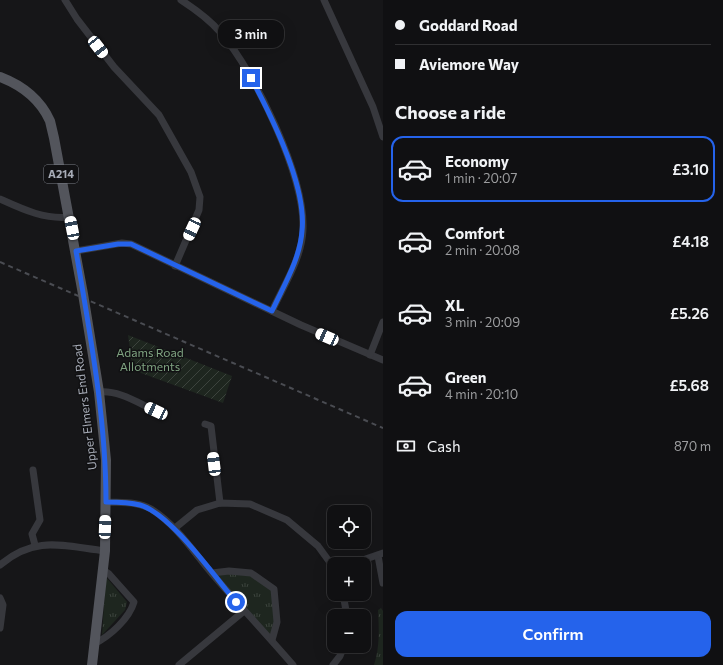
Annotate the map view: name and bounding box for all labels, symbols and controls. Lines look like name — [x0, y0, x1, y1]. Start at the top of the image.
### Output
text: Goddard Road — [419, 16, 517, 34]
callout: 3 min — [218, 20, 284, 48]
text: 3 min — [235, 26, 267, 42]
car — [86, 34, 110, 60]
text: Aviemore Way — [419, 55, 519, 73]
route end — [242, 69, 260, 87]
text: Choose a ride — [395, 101, 506, 123]
icon: car — [397, 151, 433, 187]
text: Economy — [445, 152, 509, 170]
text: £3.10 — [672, 160, 709, 178]
road number: A214 — [44, 165, 78, 183]
text: 1 min · 20:07 — [445, 170, 517, 186]
car — [64, 215, 80, 241]
car — [181, 216, 203, 242]
icon: car — [397, 223, 433, 259]
text: Comfort — [445, 224, 505, 242]
text: £4.18 — [672, 232, 709, 250]
text: 2 min · 20:08 — [445, 242, 520, 258]
icon: car — [397, 295, 433, 331]
text: XL — [445, 296, 464, 314]
text: £5.26 — [670, 304, 709, 322]
text: 3 min · 20:09 — [445, 314, 520, 330]
car — [314, 327, 340, 347]
street label: Upper Elmers End Road — [69, 343, 99, 471]
park label: Adams Road Allotments — [116, 345, 184, 373]
icon: car — [397, 367, 433, 403]
text: Green — [445, 368, 486, 386]
text: £5.68 — [669, 376, 709, 394]
text: 4 min · 20:10 — [445, 386, 518, 402]
car — [143, 400, 169, 422]
icon: cash — [395, 435, 417, 457]
text: Cash — [427, 437, 461, 455]
text: 870 m — [674, 438, 711, 454]
car — [207, 451, 221, 477]
map controls — [327, 505, 371, 653]
button: locate — [327, 505, 371, 549]
car — [99, 515, 111, 539]
button: + — [327, 557, 371, 601]
route start — [227, 593, 245, 611]
button: − — [327, 609, 371, 653]
button: Confirm — [395, 611, 711, 657]

